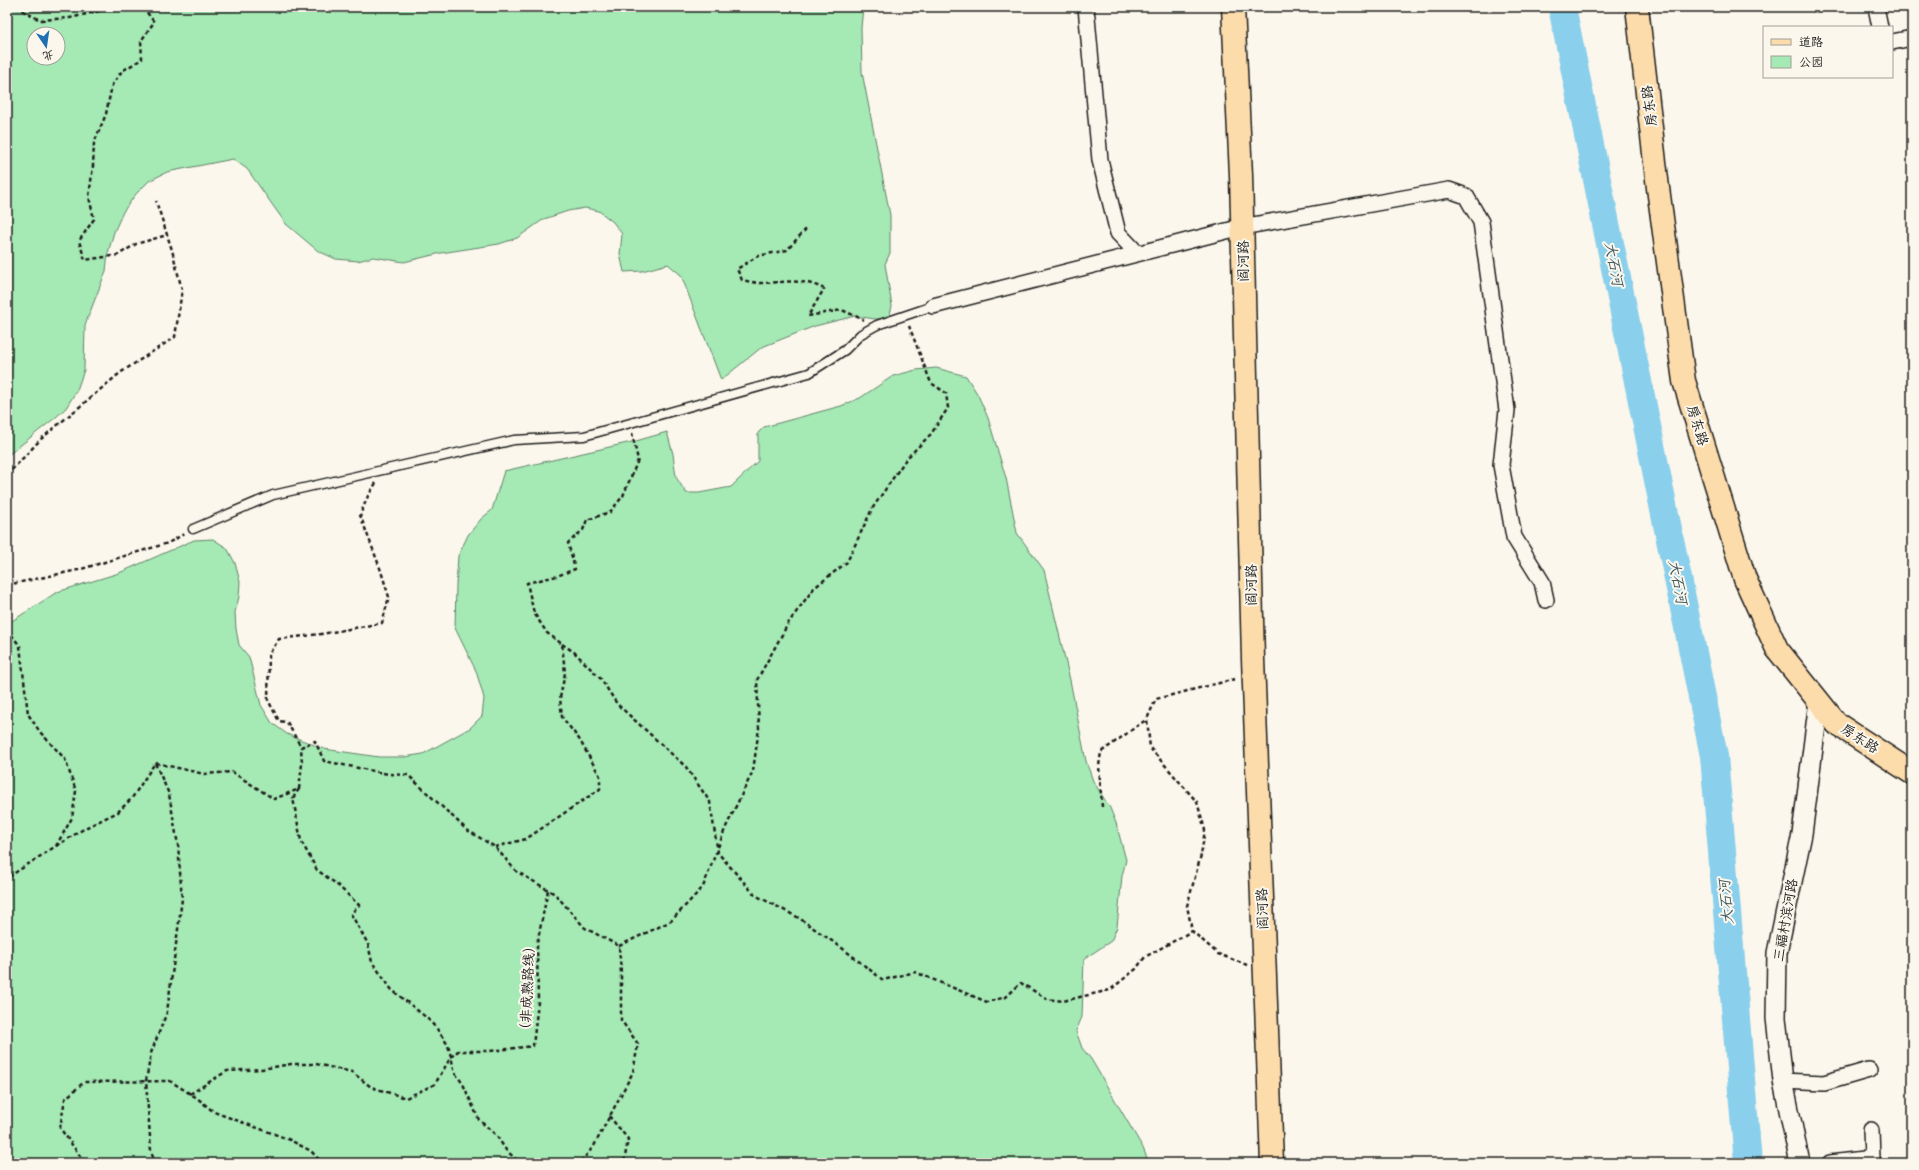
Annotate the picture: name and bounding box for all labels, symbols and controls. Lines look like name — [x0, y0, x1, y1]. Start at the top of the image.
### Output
north arrow — [26, 26, 66, 66]
legend — [1763, 26, 1893, 78]
text: 道路 — [1799, 35, 1823, 49]
text: 北 — [41, 48, 55, 63]
text: 公园 — [1799, 55, 1823, 69]
street label: 房东路 — [1639, 84, 1660, 128]
street label: 阎河路 — [1235, 240, 1252, 282]
water label: 大石河 — [1601, 240, 1628, 291]
street label: 房东路 — [1683, 403, 1712, 448]
water label: 大石河 — [1665, 558, 1692, 609]
street label: 阎河路 — [1243, 564, 1260, 606]
street label: 房东路 — [1837, 720, 1882, 757]
water label: 大石河 — [1715, 876, 1737, 925]
street label: 三福村滨河路 — [1770, 877, 1801, 963]
street label: 阎河路 — [1253, 888, 1272, 930]
street label: （非成熟路线） — [516, 939, 539, 1037]

